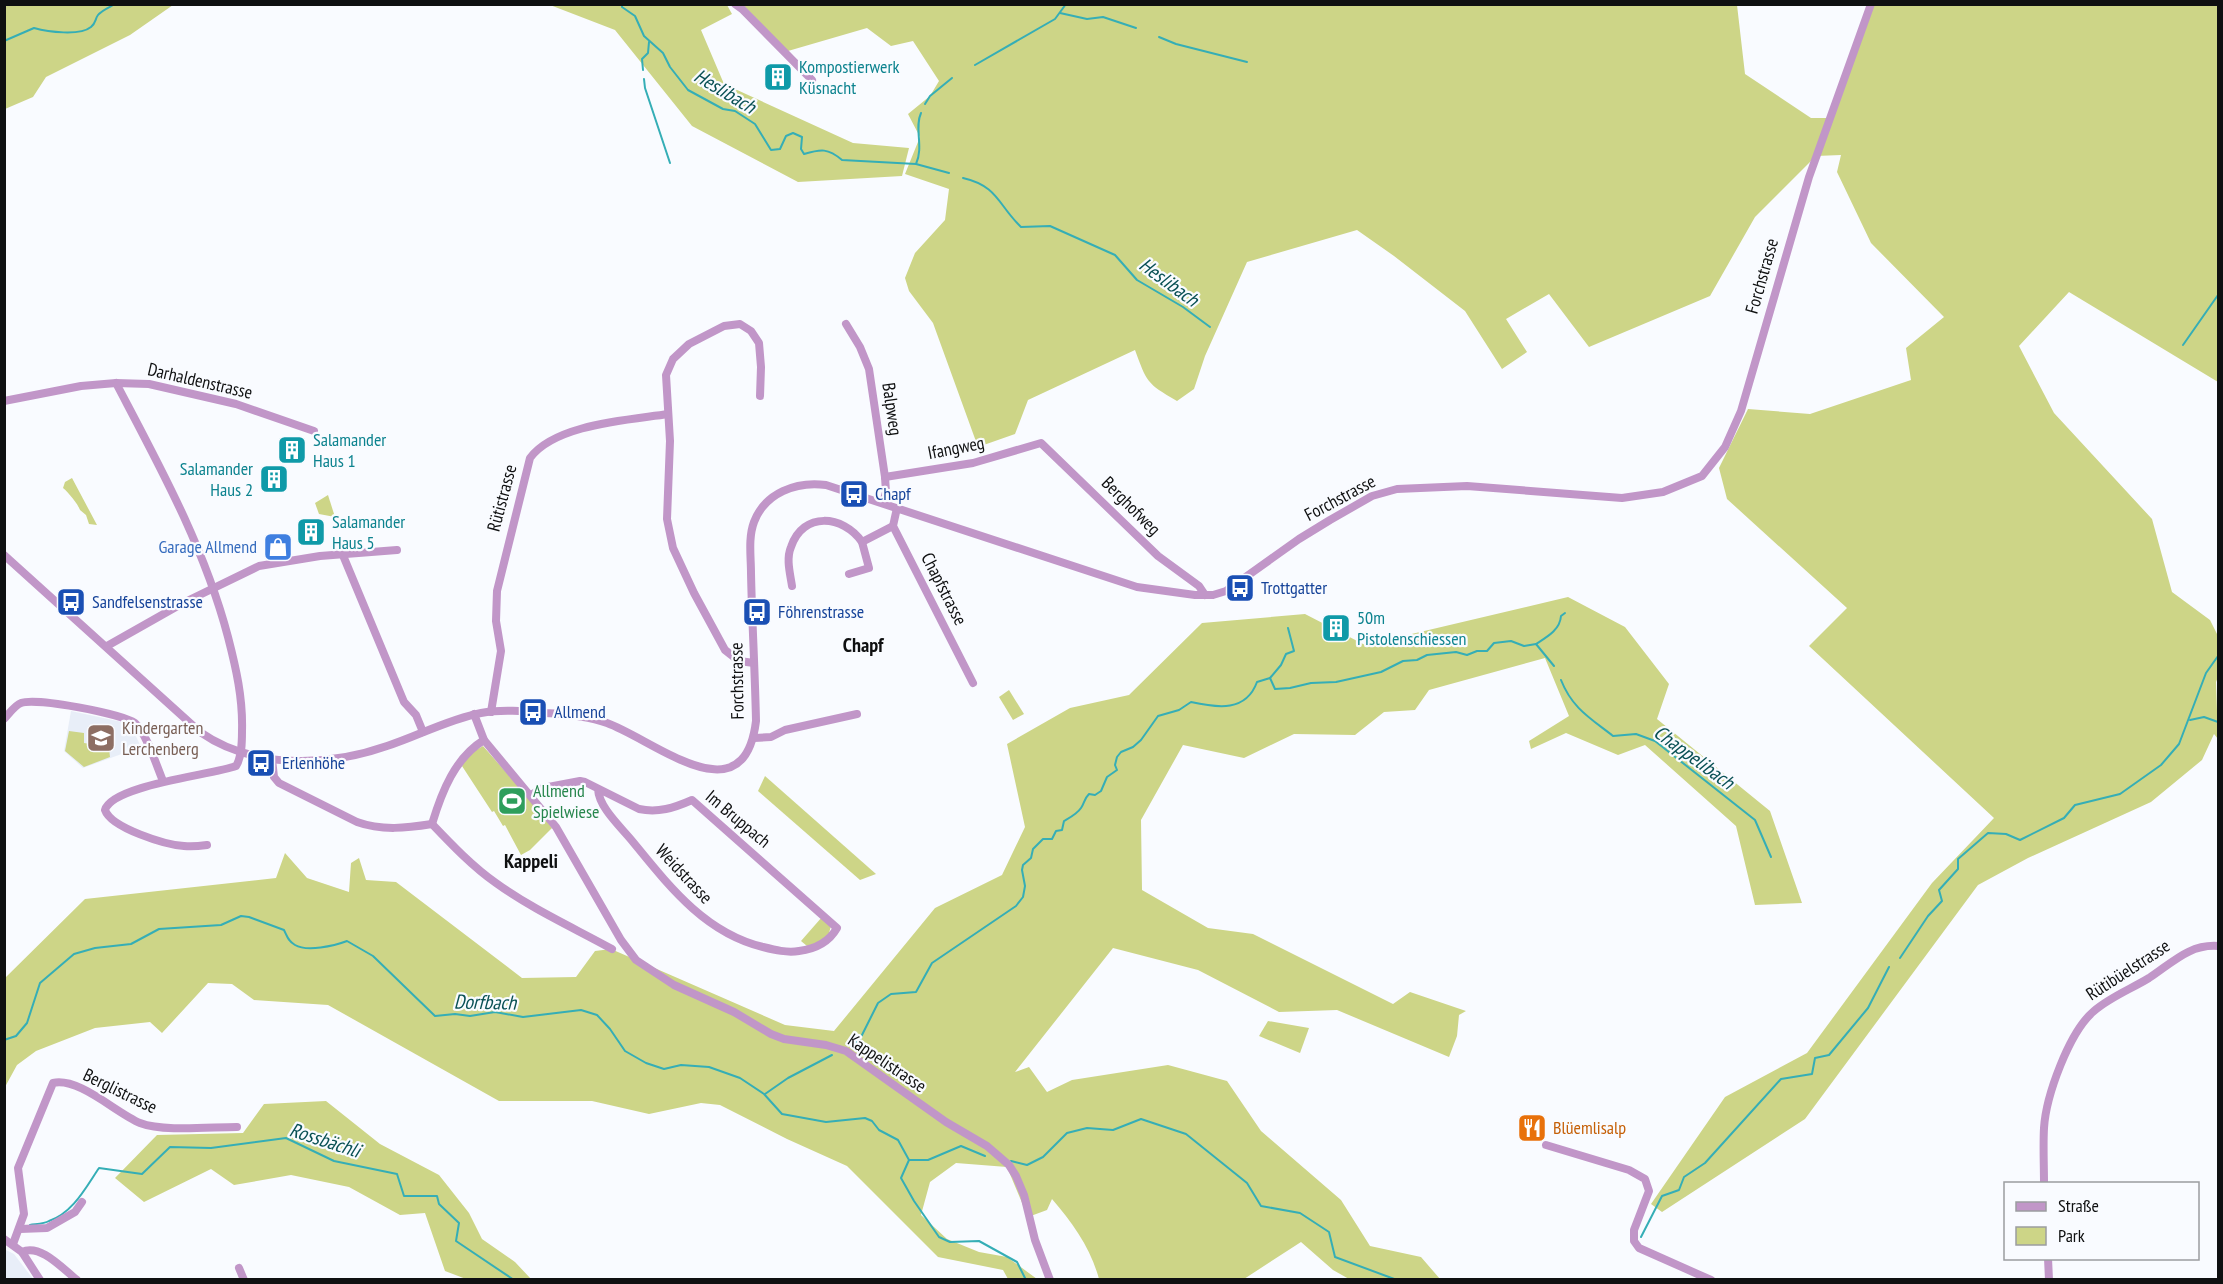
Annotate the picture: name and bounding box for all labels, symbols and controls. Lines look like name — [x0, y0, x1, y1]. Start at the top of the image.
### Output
place label: Kompostierwerk Küsnacht — [799, 55, 899, 99]
building icon: Kompostierwerk Küsnacht — [762, 61, 794, 93]
water label: Heslibach — [689, 63, 762, 120]
street label: Forchstrasse — [1740, 236, 1783, 316]
water label: Heslibach — [1134, 252, 1205, 313]
street label: Darhaldenstrasse — [145, 357, 255, 404]
street label: Balpweg — [877, 381, 908, 437]
place label: Salamander Haus 1 — [313, 428, 386, 472]
street label: Ifangweg — [926, 431, 986, 464]
building icon: Salamander Haus 1 — [276, 434, 308, 466]
place label: Salamander Haus 2 — [180, 457, 253, 501]
street label: Rütistrasse — [482, 462, 521, 534]
building icon: Salamander Haus 2 — [258, 463, 290, 495]
street label: Forchstrasse — [1300, 469, 1379, 526]
street label: Berghofweg — [1097, 471, 1166, 540]
bus stop icon: Chapf — [838, 478, 870, 510]
place label: Chapf — [875, 482, 912, 505]
place label: Salamander Haus 5 — [332, 510, 405, 554]
building icon: Salamander Haus 5 — [295, 516, 327, 548]
shop icon: Garage Allmend — [262, 531, 294, 563]
place label: Garage Allmend — [159, 535, 257, 558]
street label: Chapfstrasse — [916, 549, 972, 629]
bus stop icon: Trottgatter — [1224, 572, 1256, 604]
place label: Trottgatter — [1261, 576, 1327, 599]
bus stop icon: Sandfelsenstrasse — [55, 586, 87, 618]
place label: Sandfelsenstrasse — [92, 590, 203, 613]
bus stop icon: Föhrenstrasse — [741, 596, 773, 628]
place label: Föhrenstrasse — [778, 600, 864, 623]
place label: 50m Pistolenschiessen — [1357, 606, 1466, 650]
building icon: 50m Pistolenschiessen — [1320, 612, 1352, 644]
district label: Chapf — [843, 632, 885, 658]
street label: Forchstrasse — [724, 642, 749, 720]
bus stop icon: Allmend — [517, 696, 549, 728]
place label: Allmend — [554, 700, 606, 723]
place label: Kindergarten Lerchenberg — [122, 716, 203, 760]
water label: Chappelibach — [1649, 719, 1740, 796]
school or university icon: Kindergarten Lerchenberg — [85, 722, 117, 754]
bus stop icon: Erlenhöhe — [245, 747, 277, 779]
place label: Erlenhöhe — [282, 751, 345, 774]
place label: Allmend Spielwiese — [533, 779, 600, 823]
sports icon: Allmend Spielwiese — [496, 785, 528, 817]
street label: Im Bruppach — [701, 785, 776, 853]
street label: Weidstrasse — [651, 839, 718, 908]
district label: Kappeli — [504, 848, 558, 874]
street label: Rütibüelstrasse — [2081, 934, 2174, 1005]
water label: Dorfbach — [454, 988, 518, 1016]
street label: Kappelistrasse — [844, 1028, 931, 1097]
street label: Berglistrasse — [79, 1063, 161, 1118]
restaurant icon: Blüemlisalp — [1516, 1112, 1548, 1144]
water label: Rossbächli — [286, 1116, 366, 1164]
place label: Blüemlisalp — [1553, 1116, 1626, 1139]
legend — [2004, 1182, 2199, 1260]
text: Straße — [2058, 1194, 2099, 1217]
text: Park — [2058, 1224, 2085, 1247]

